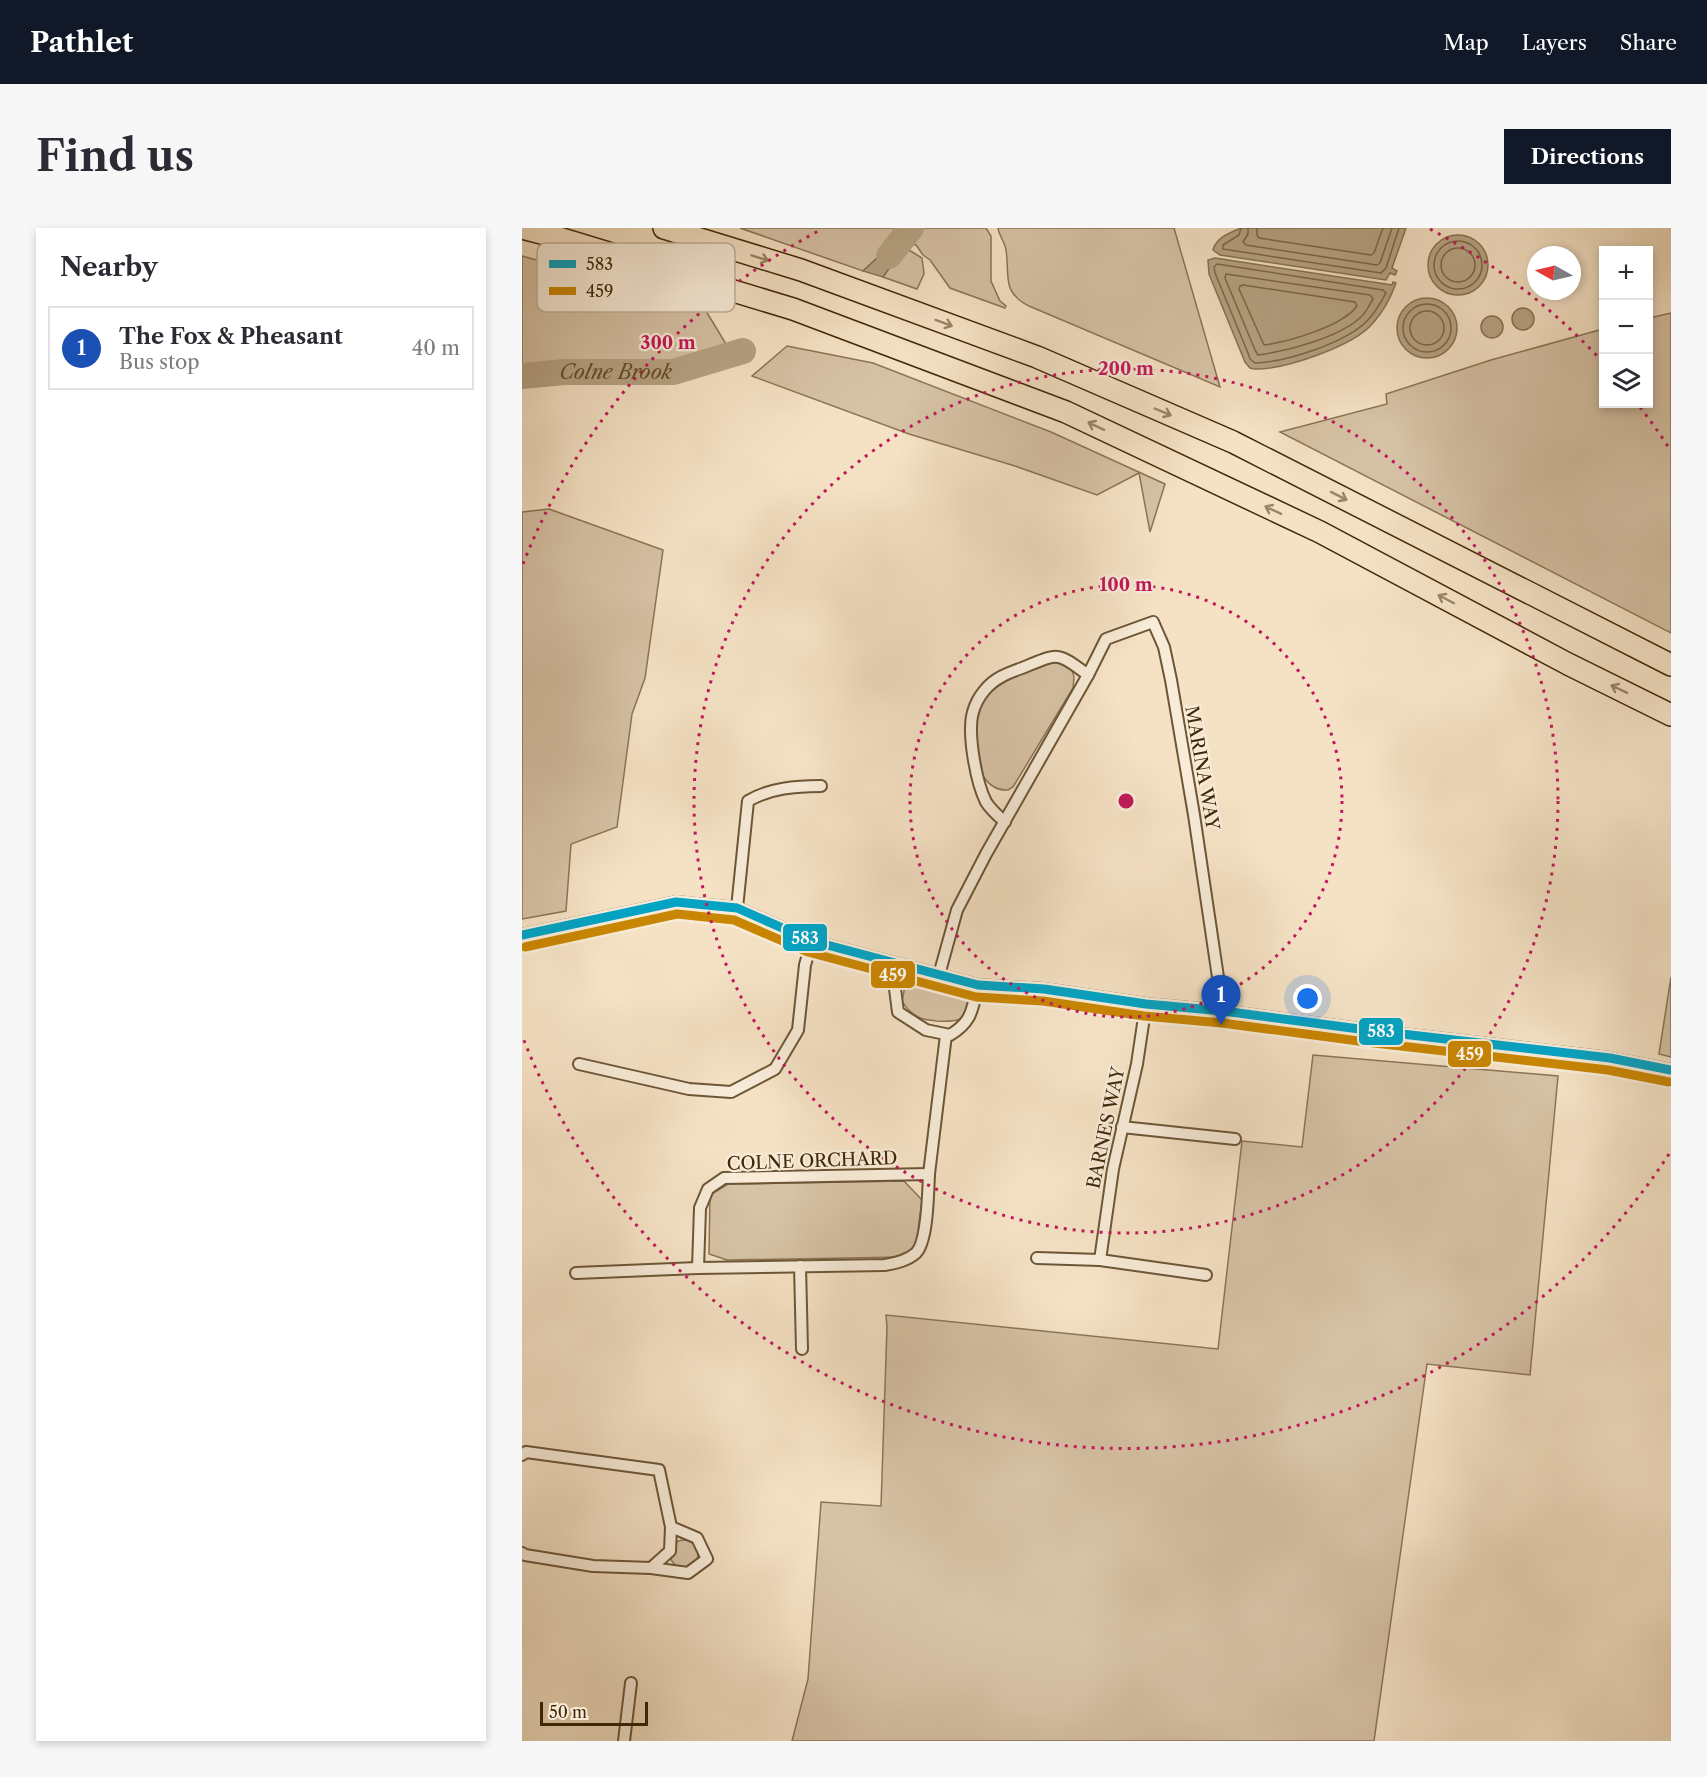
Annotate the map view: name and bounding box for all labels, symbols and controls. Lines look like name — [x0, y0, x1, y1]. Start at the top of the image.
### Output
text: Pathlet — [30, 25, 133, 59]
text: Map — [1444, 30, 1489, 55]
text: Layers — [1522, 30, 1587, 55]
text: Share — [1620, 30, 1677, 55]
button: Directions — [1504, 129, 1671, 184]
text: Find us — [36, 130, 194, 182]
legend — [537, 243, 735, 312]
north arrow — [1527, 246, 1581, 300]
map controls — [1599, 246, 1653, 408]
button: + — [1599, 246, 1653, 300]
text: Nearby — [60, 251, 158, 283]
one-way arrow — [750, 253, 769, 264]
text: 583 — [586, 254, 613, 274]
text: 459 — [586, 281, 613, 301]
button: − — [1599, 300, 1653, 354]
one-way arrow — [934, 318, 953, 329]
text: The Fox & Pheasant — [119, 323, 343, 350]
text: 300 m — [640, 332, 696, 354]
text: 1 — [77, 336, 86, 360]
text: 40 m — [412, 336, 460, 360]
text: Bus stop — [119, 350, 200, 374]
button: layers — [1599, 354, 1653, 408]
text: 200 m — [1098, 358, 1154, 380]
water label: Colne Brook — [559, 360, 673, 384]
one-way arrow — [1154, 407, 1172, 418]
one-way arrow — [1088, 420, 1106, 432]
one-way arrow — [1330, 490, 1348, 502]
one-way arrow — [1264, 503, 1282, 515]
text: 100 m — [1099, 574, 1153, 596]
one-way arrow — [1438, 593, 1455, 605]
one-way arrow — [1610, 683, 1628, 695]
street label: MARINA WAY — [1180, 704, 1224, 833]
centre of rings — [1116, 791, 1136, 811]
line badge: 583 — [782, 923, 828, 952]
text: 583 — [791, 928, 819, 948]
line badge: 459 — [870, 960, 916, 989]
text: 459 — [879, 965, 907, 985]
pin: 1 — [1202, 976, 1240, 1025]
your location — [1293, 984, 1322, 1013]
line badge: 583 — [1358, 1017, 1404, 1046]
text: 583 — [1367, 1021, 1395, 1041]
line badge: 459 — [1447, 1040, 1492, 1068]
text: 459 — [1456, 1044, 1484, 1064]
street label: BARNES WAY — [1082, 1064, 1130, 1191]
street label: COLNE ORCHARD — [726, 1147, 898, 1175]
scale bar — [540, 1699, 648, 1726]
text: 50 m — [549, 1702, 587, 1722]

